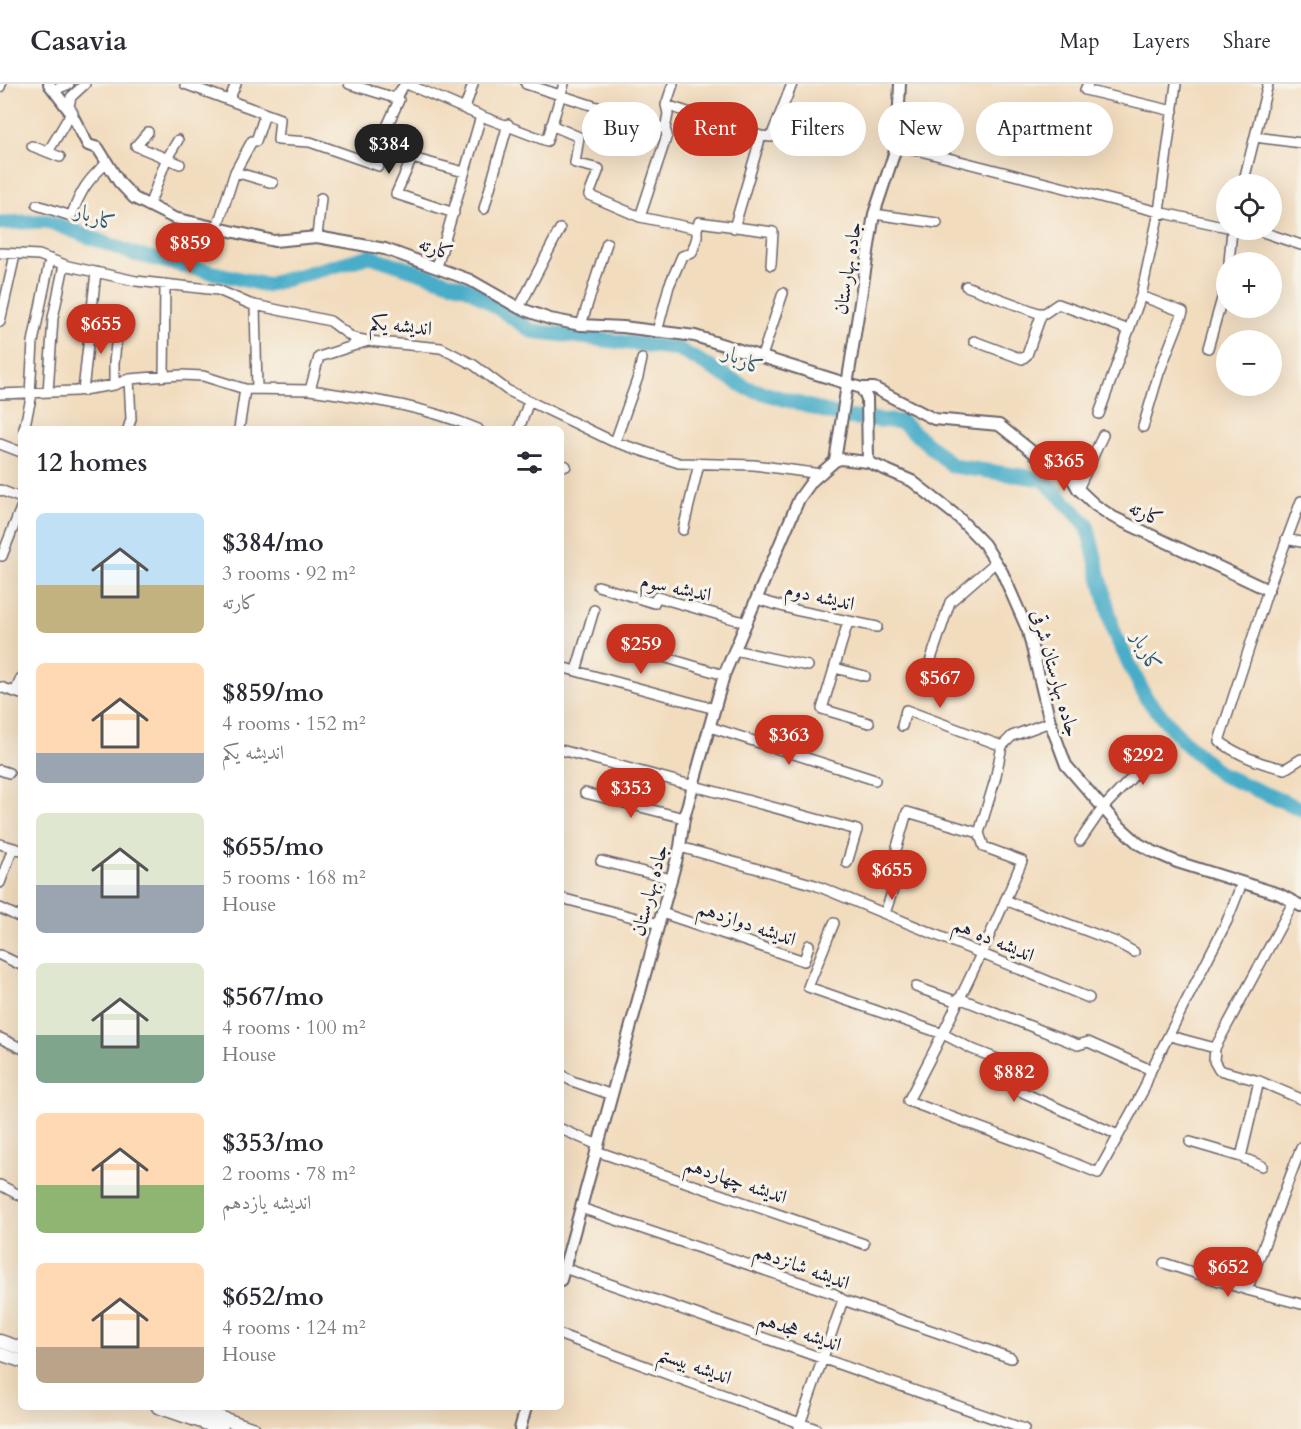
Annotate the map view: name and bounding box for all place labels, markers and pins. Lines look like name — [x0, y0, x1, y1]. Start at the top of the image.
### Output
pin: $384 — [353, 124, 425, 175]
pin: $859 — [154, 223, 226, 274]
pin: $655 — [65, 304, 137, 355]
pin: $365 — [1028, 441, 1100, 492]
pin: $259 — [605, 624, 677, 675]
pin: $567 — [904, 658, 976, 709]
pin: $363 — [753, 715, 825, 766]
pin: $292 — [1107, 735, 1179, 786]
pin: $353 — [595, 768, 667, 819]
pin: $655 — [856, 850, 928, 901]
pin: $882 — [978, 1052, 1050, 1103]
pin: $652 — [1192, 1247, 1264, 1298]

